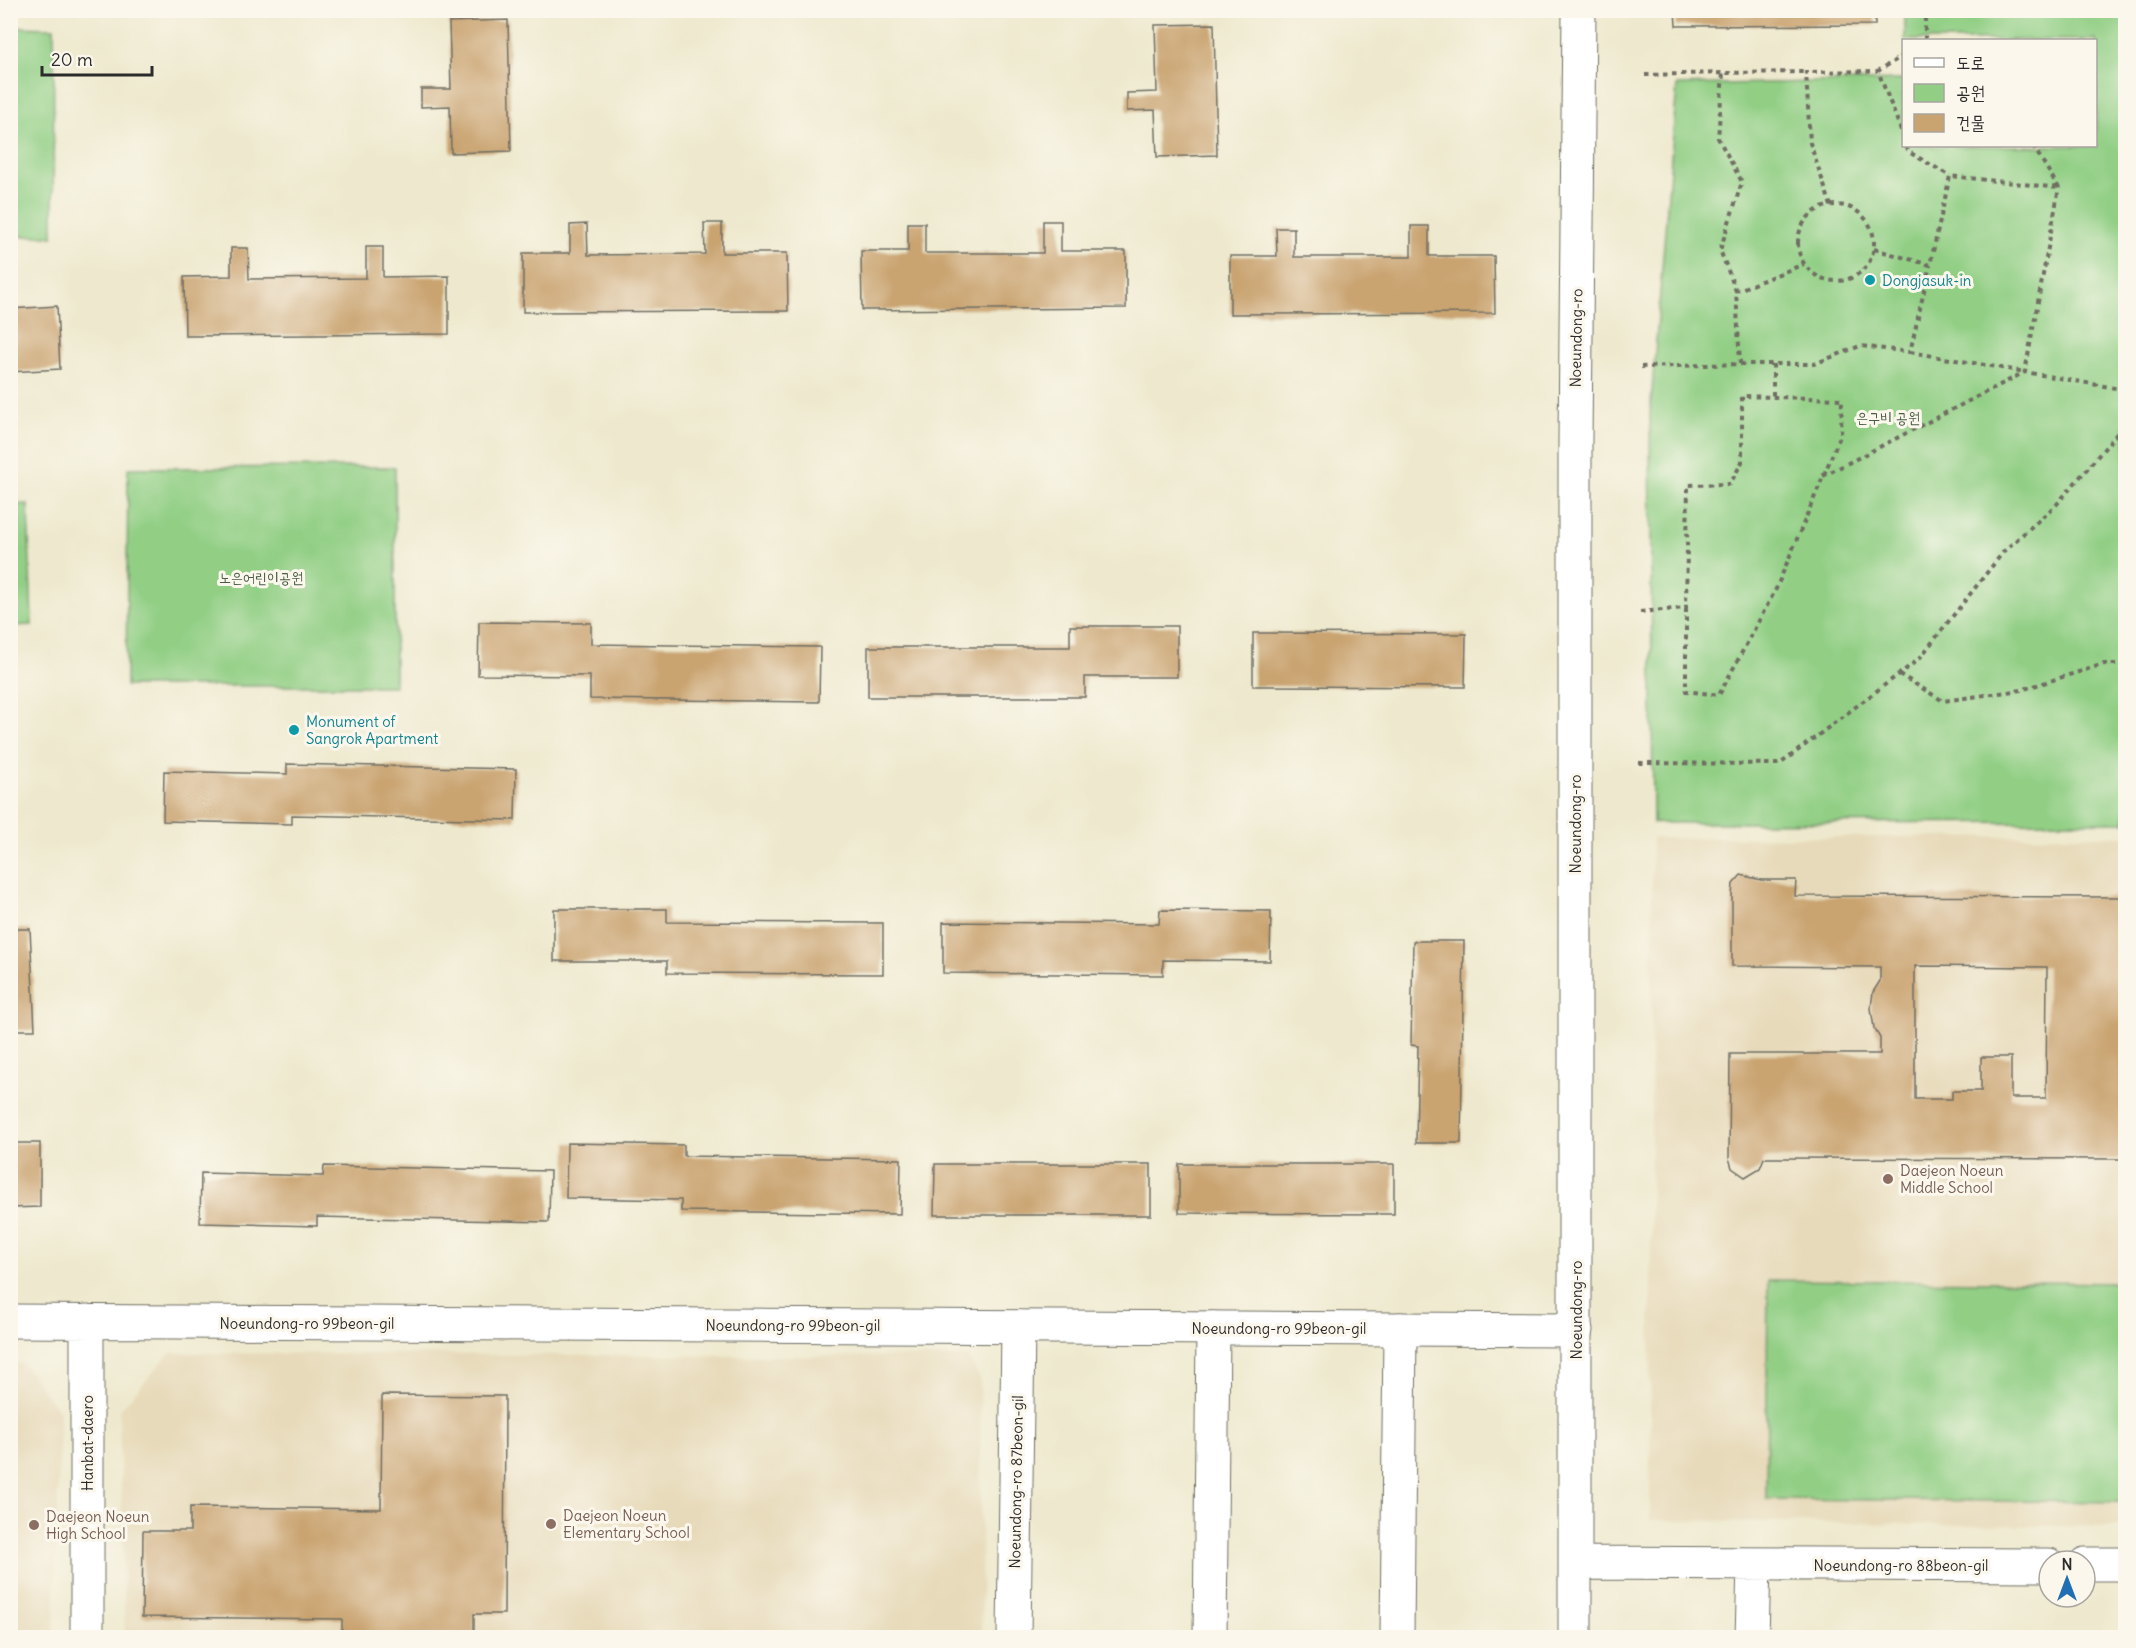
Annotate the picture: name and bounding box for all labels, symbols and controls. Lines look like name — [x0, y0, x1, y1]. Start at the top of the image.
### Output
scale bar — [42, 39, 152, 77]
legend — [1902, 39, 2097, 147]
text: 20 m — [51, 48, 93, 71]
text: 도로 — [1956, 51, 1985, 74]
text: 공원 — [1956, 81, 1985, 104]
text: 건물 — [1956, 111, 1985, 134]
place label: Dongjasuk-in — [1882, 271, 1972, 290]
marker: Dongjasuk-in — [1863, 273, 1877, 287]
street label: Noeundong-ro — [1566, 288, 1586, 388]
park label: 은구비 공원 — [1856, 408, 1920, 427]
park label: 노은어린이공원 — [219, 568, 303, 587]
place label: Monument of Sangrok Apartment — [306, 712, 438, 748]
marker: Monument of Sangrok Apartment — [287, 723, 301, 737]
street label: Noeundong-ro — [1566, 774, 1585, 874]
place label: Daejeon Noeun Middle School — [1900, 1161, 2004, 1197]
marker: Daejeon Noeun Middle School — [1881, 1172, 1895, 1186]
street label: Noeundong-ro — [1567, 1260, 1586, 1360]
street label: Noeundong-ro 99beon-gil — [220, 1314, 394, 1333]
street label: Noeundong-ro 99beon-gil — [706, 1316, 880, 1335]
street label: Noeundong-ro 99beon-gil — [1192, 1319, 1366, 1338]
street label: Hanbat-daero — [78, 1395, 97, 1491]
street label: Noeundong-ro 87beon-gil — [1005, 1395, 1027, 1569]
place label: Daejeon Noeun Elementary School — [563, 1506, 690, 1542]
place label: Daejeon Noeun High School — [46, 1507, 150, 1543]
marker: Daejeon Noeun Elementary School — [544, 1517, 558, 1531]
marker: Daejeon Noeun High School — [27, 1518, 41, 1532]
north arrow — [2037, 1549, 2097, 1609]
text: N — [2061, 1554, 2073, 1574]
street label: Noeundong-ro 88beon-gil — [1814, 1556, 1988, 1575]

